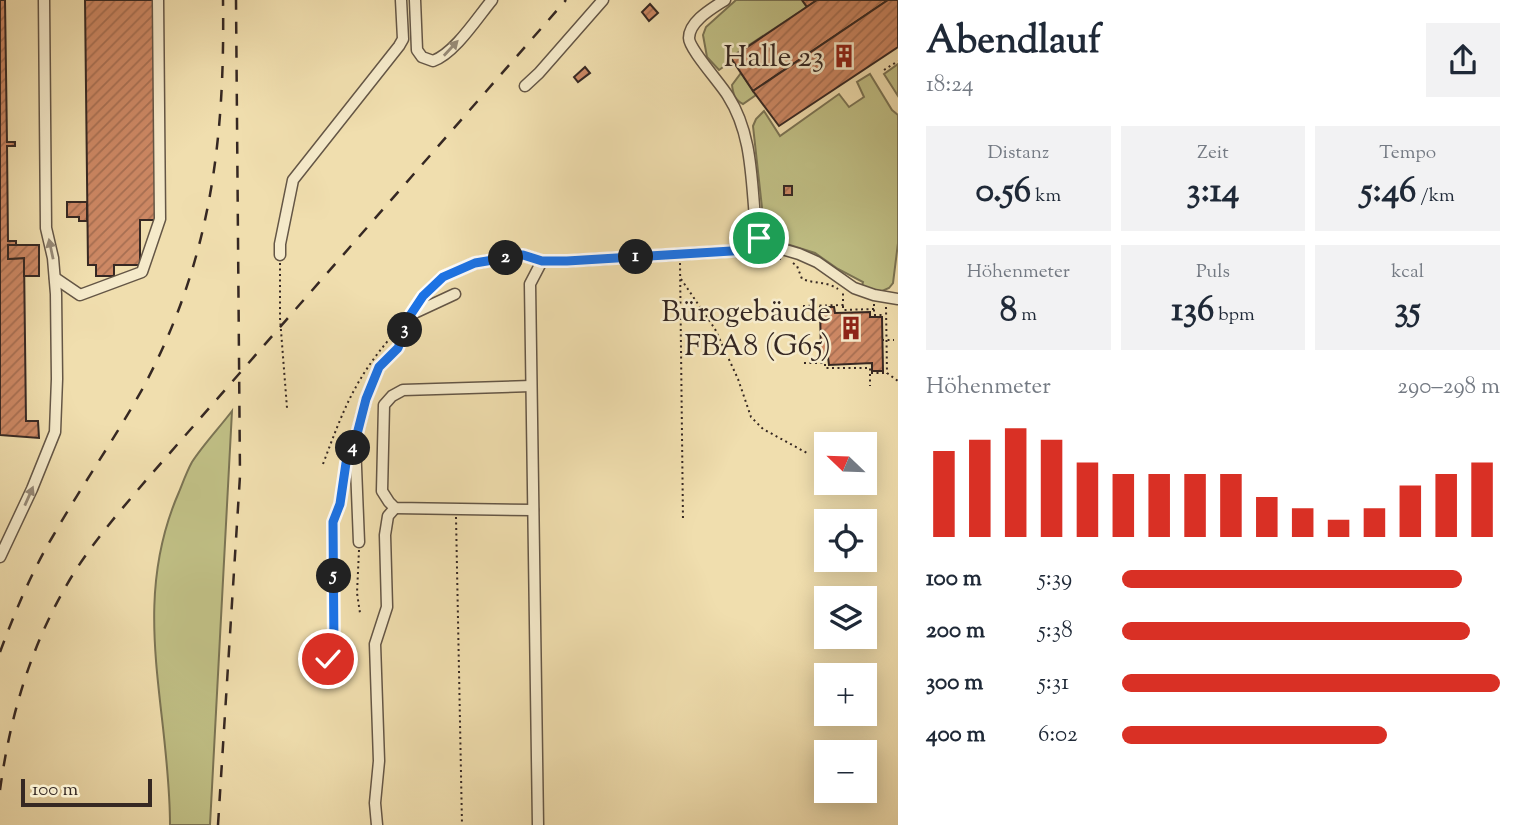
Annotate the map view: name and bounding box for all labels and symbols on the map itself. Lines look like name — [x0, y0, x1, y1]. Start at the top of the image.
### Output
place label: Halle 23 — [723, 37, 824, 80]
one-way arrow — [442, 40, 458, 57]
building icon: Halle 23 — [830, 42, 858, 70]
pin — [729, 208, 789, 268]
one-way arrow — [45, 238, 56, 260]
pin: 2 — [489, 240, 524, 276]
pin: 1 — [618, 240, 654, 274]
place label: Bürogebäude FBA8 (G65) — [661, 292, 831, 369]
pin: 3 — [388, 312, 422, 348]
building icon: Bürogebäude FBA8 (G65) — [837, 314, 865, 342]
pin: 4 — [336, 430, 370, 466]
north arrow — [814, 432, 877, 495]
one-way arrow — [24, 485, 35, 506]
pin: 5 — [316, 558, 352, 594]
pin — [298, 629, 358, 689]
scale bar — [21, 776, 152, 808]

